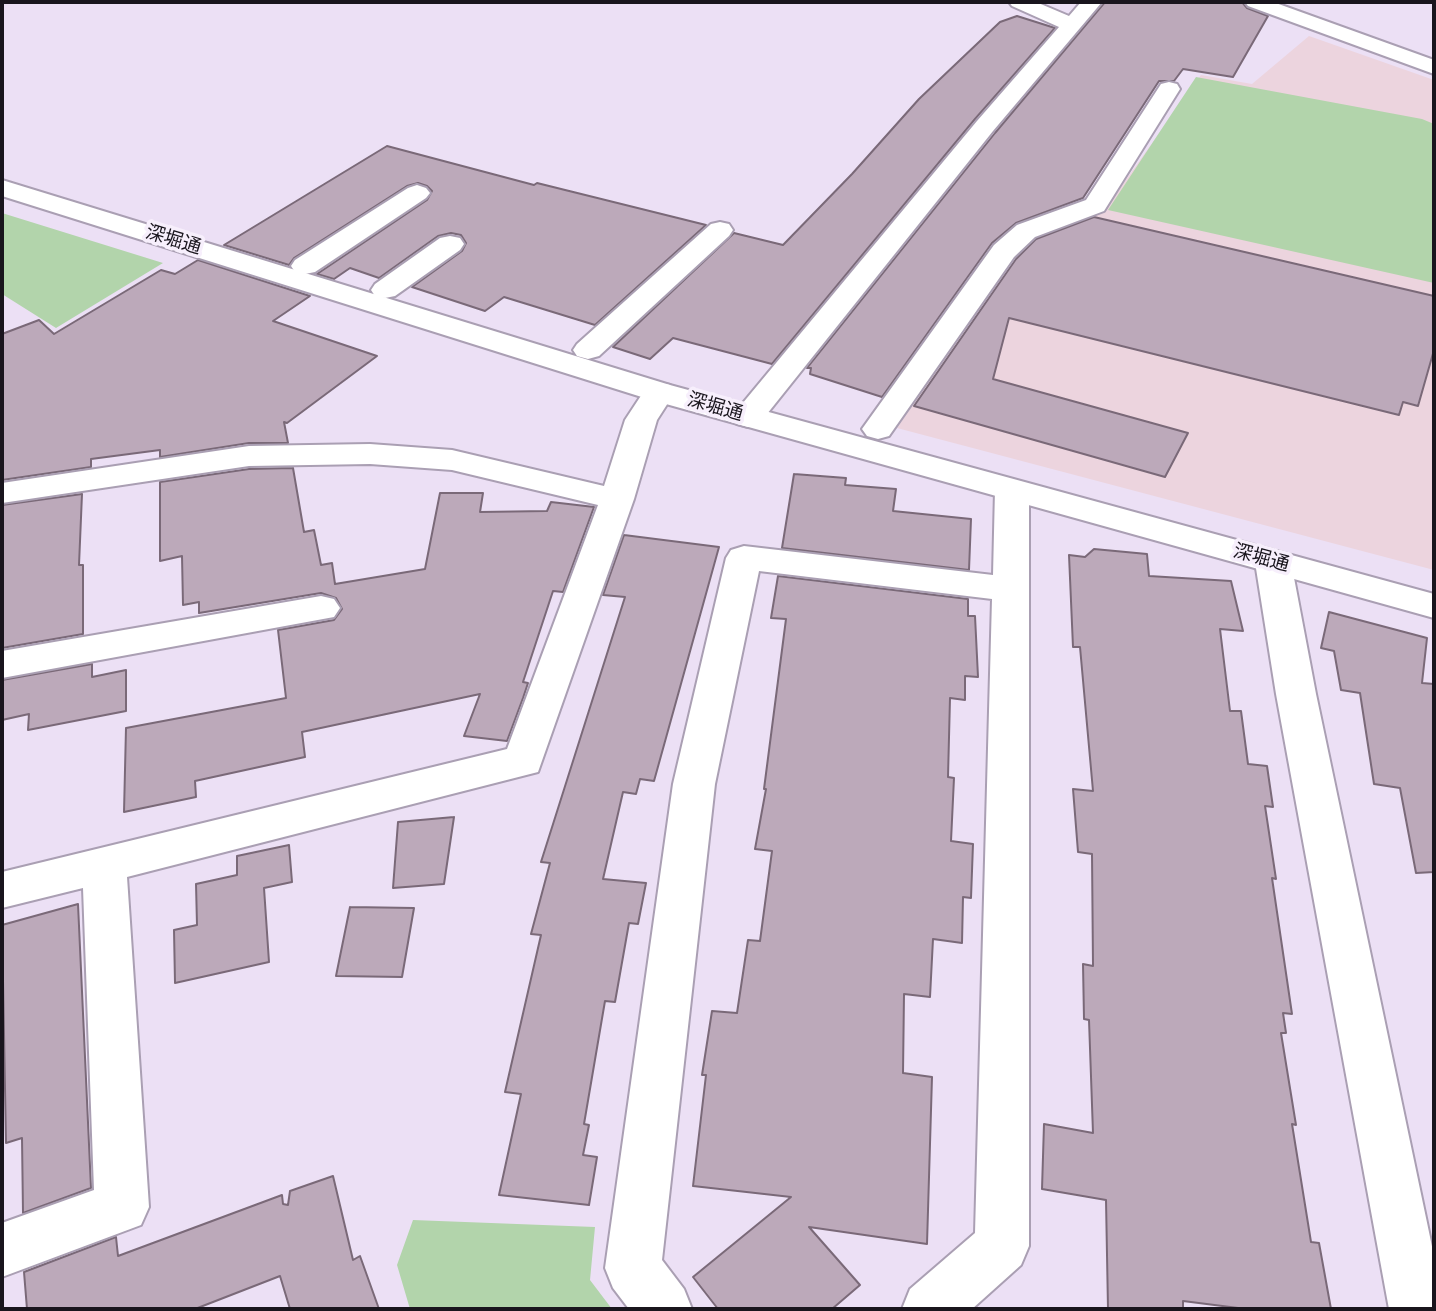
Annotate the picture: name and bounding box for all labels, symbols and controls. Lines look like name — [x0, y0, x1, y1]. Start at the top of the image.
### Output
street label: 深堀通 — [142, 222, 204, 260]
street label: 深堀通 — [684, 389, 746, 427]
street label: 深堀通 — [1231, 541, 1291, 577]

